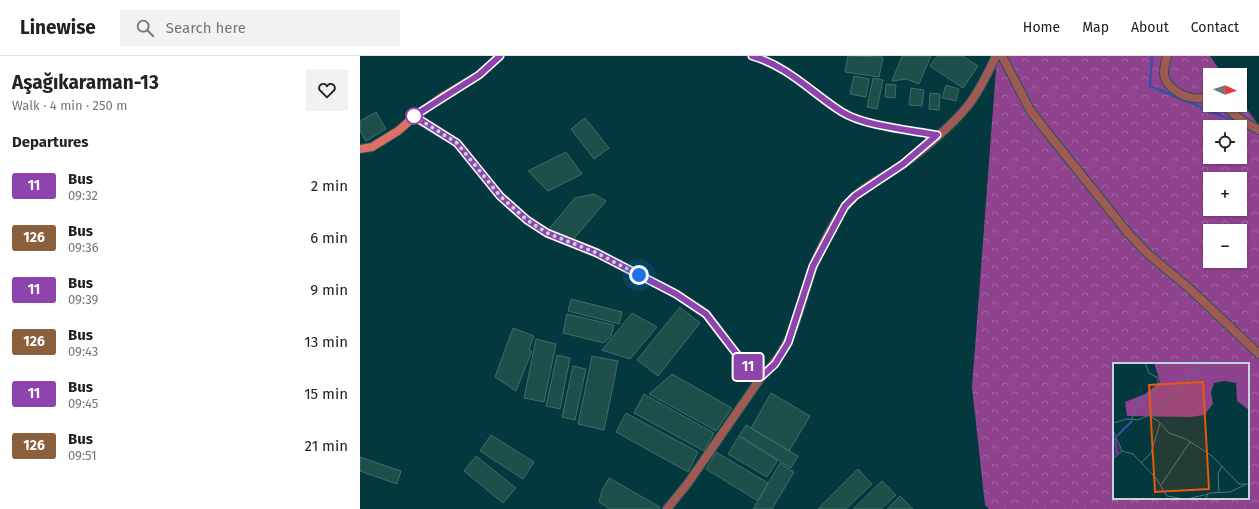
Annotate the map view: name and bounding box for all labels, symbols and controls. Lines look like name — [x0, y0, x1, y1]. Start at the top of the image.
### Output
search box — [120, 10, 400, 46]
text: Linewise — [20, 16, 96, 39]
icon: search — [134, 17, 156, 39]
text: Search here — [166, 19, 246, 37]
text: Home — [1023, 19, 1060, 36]
text: Map — [1082, 19, 1109, 36]
text: About — [1131, 19, 1169, 36]
text: Contact — [1191, 19, 1239, 36]
north arrow — [1203, 68, 1247, 112]
map controls — [1203, 68, 1247, 268]
button: heart — [306, 69, 348, 111]
text: Aşağıkaraman-13 — [12, 71, 159, 94]
text: Walk · 4 min · 250 m — [12, 98, 127, 113]
unlabelled marker — [405, 107, 423, 125]
button: locate — [1203, 120, 1247, 164]
text: Departures — [12, 133, 89, 151]
text: Bus — [68, 170, 93, 188]
button: + — [1203, 172, 1247, 216]
text: 11 — [28, 177, 40, 194]
text: 2 min — [311, 177, 348, 195]
text: 09:32 — [68, 188, 98, 203]
text: Bus — [68, 222, 93, 240]
button: − — [1203, 224, 1247, 268]
text: 126 — [23, 229, 45, 246]
text: 6 min — [310, 229, 348, 247]
text: 09:36 — [68, 240, 99, 255]
your location — [629, 265, 649, 285]
text: Bus — [68, 274, 93, 292]
text: 11 — [28, 281, 40, 298]
text: 9 min — [310, 281, 348, 299]
text: 09:39 — [68, 292, 98, 307]
text: Bus — [68, 326, 93, 344]
text: 126 — [23, 333, 45, 350]
text: 13 min — [304, 333, 348, 351]
text: 09:43 — [68, 344, 98, 359]
line badge: 11 — [730, 354, 766, 380]
text: 11 — [742, 358, 754, 375]
inset map — [1113, 363, 1249, 499]
text: Bus — [68, 378, 93, 396]
text: 11 — [28, 385, 40, 402]
text: 15 min — [304, 385, 348, 403]
text: 09:45 — [68, 396, 98, 411]
text: Bus — [68, 430, 93, 448]
text: 126 — [23, 437, 45, 454]
text: 21 min — [305, 437, 348, 455]
text: 09:51 — [68, 448, 97, 463]

